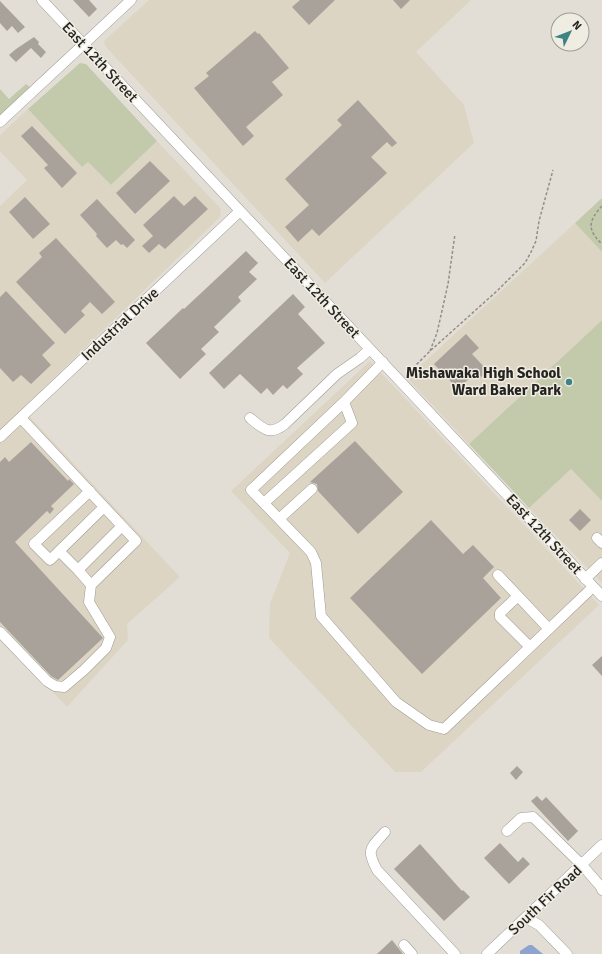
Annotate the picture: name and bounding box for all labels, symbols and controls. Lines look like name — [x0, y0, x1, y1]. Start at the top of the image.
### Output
north arrow — [550, 12, 590, 52]
street label: East 12th Street — [58, 18, 142, 106]
text: N — [570, 18, 584, 33]
street label: East 12th Street — [280, 254, 364, 342]
street label: Industrial Drive — [78, 284, 162, 364]
place label: Mishawaka High School Ward Baker Park — [406, 364, 561, 399]
marker: Mishawaka High School Ward Baker Park — [564, 377, 574, 387]
street label: East 12th Street — [502, 490, 586, 578]
street label: South Fir Road — [505, 861, 585, 939]

